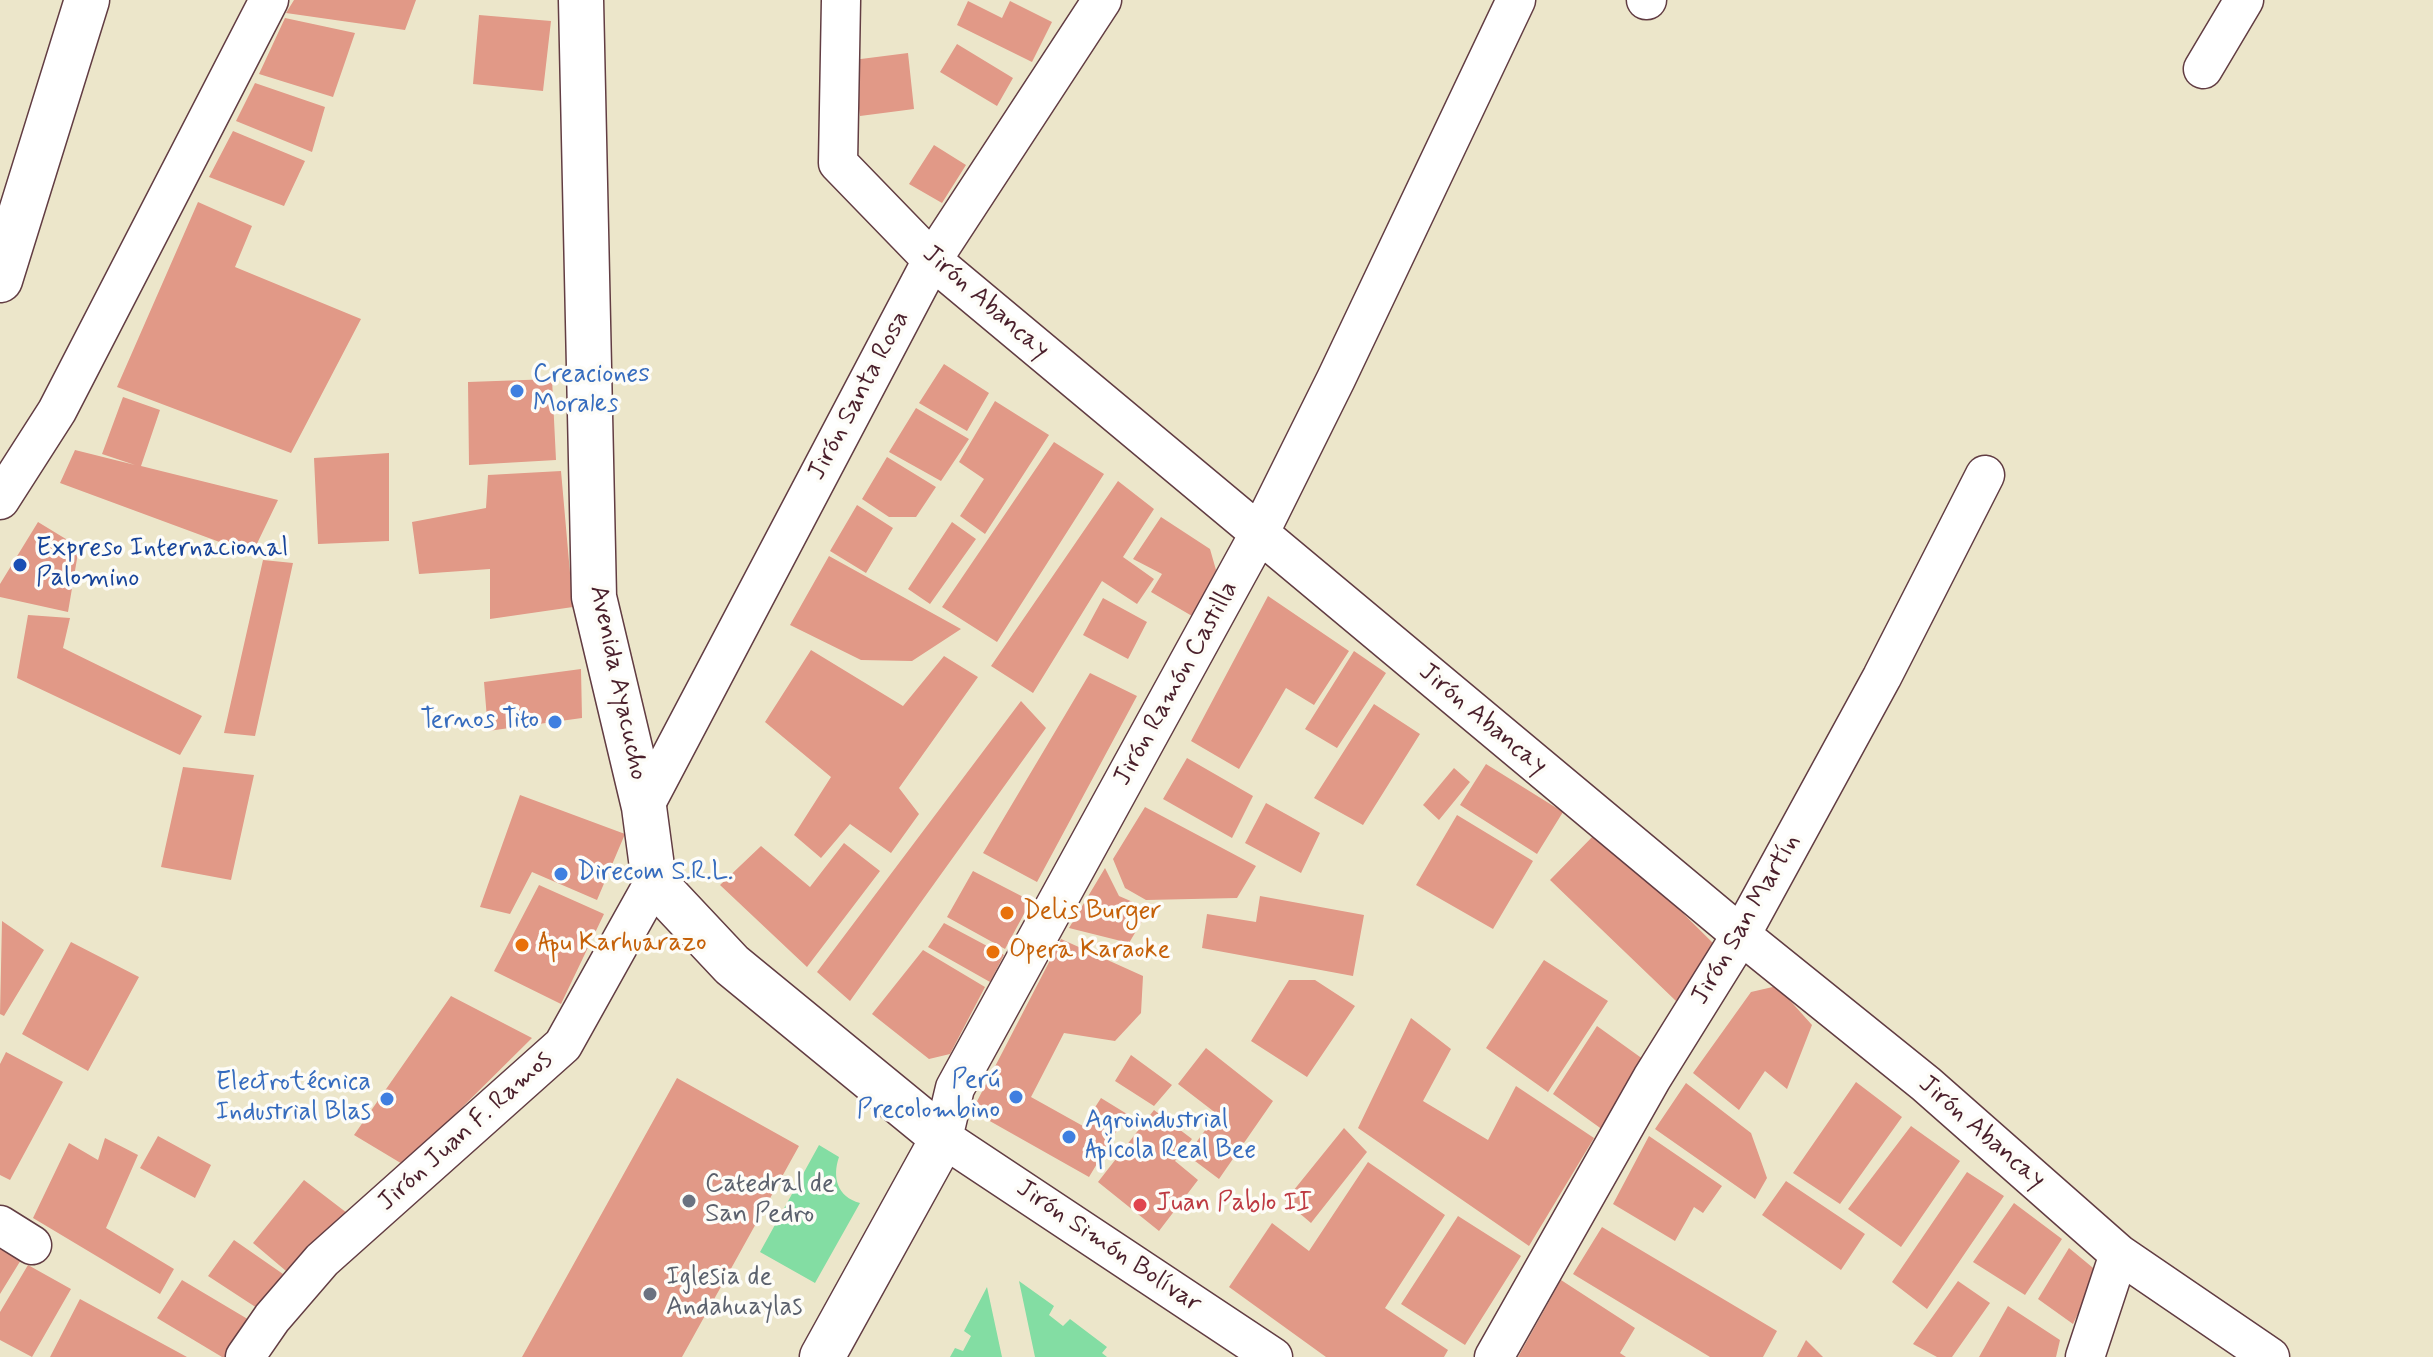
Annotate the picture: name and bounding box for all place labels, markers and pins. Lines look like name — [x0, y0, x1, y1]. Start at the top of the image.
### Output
place label: Creaciones Morales — [533, 360, 650, 422]
marker: Creaciones Morales — [508, 382, 526, 400]
place label: Expreso Internacional Palomino — [36, 534, 288, 596]
marker: Expreso Internacional Palomino — [11, 556, 29, 574]
place label: Ternos Tito — [420, 706, 539, 738]
marker: Ternos Tito — [546, 713, 564, 731]
place label: Direcom S.R.L. — [577, 858, 733, 890]
marker: Direcom S.R.L. — [552, 865, 570, 883]
place label: Delis Burger — [1023, 897, 1161, 929]
marker: Delis Burger — [998, 904, 1016, 922]
place label: Apu Karhuarazo — [538, 929, 707, 961]
marker: Apu Karhuarazo — [513, 936, 531, 954]
place label: Opera Karaoke — [1009, 936, 1170, 968]
marker: Opera Karaoke — [984, 943, 1002, 961]
place label: Perú Precolombino — [857, 1066, 1000, 1128]
place label: Electrotécnica Industrial Blas — [216, 1068, 371, 1130]
marker: Perú Precolombino — [1007, 1088, 1025, 1106]
marker: Electrotécnica Industrial Blas — [378, 1090, 396, 1108]
place label: Agroindustrial Apícola Real Bee — [1085, 1106, 1256, 1168]
marker: Agroindustrial Apícola Real Bee — [1060, 1128, 1078, 1146]
place label: Catedral de San Pedro — [705, 1170, 835, 1232]
place label: Juan Pablo II — [1156, 1189, 1312, 1221]
marker: Catedral de San Pedro — [680, 1192, 698, 1210]
marker: Juan Pablo II — [1131, 1196, 1149, 1214]
place label: Iglesia de Andahuaylas — [666, 1263, 802, 1324]
marker: Iglesia de Andahuaylas — [641, 1285, 659, 1303]

